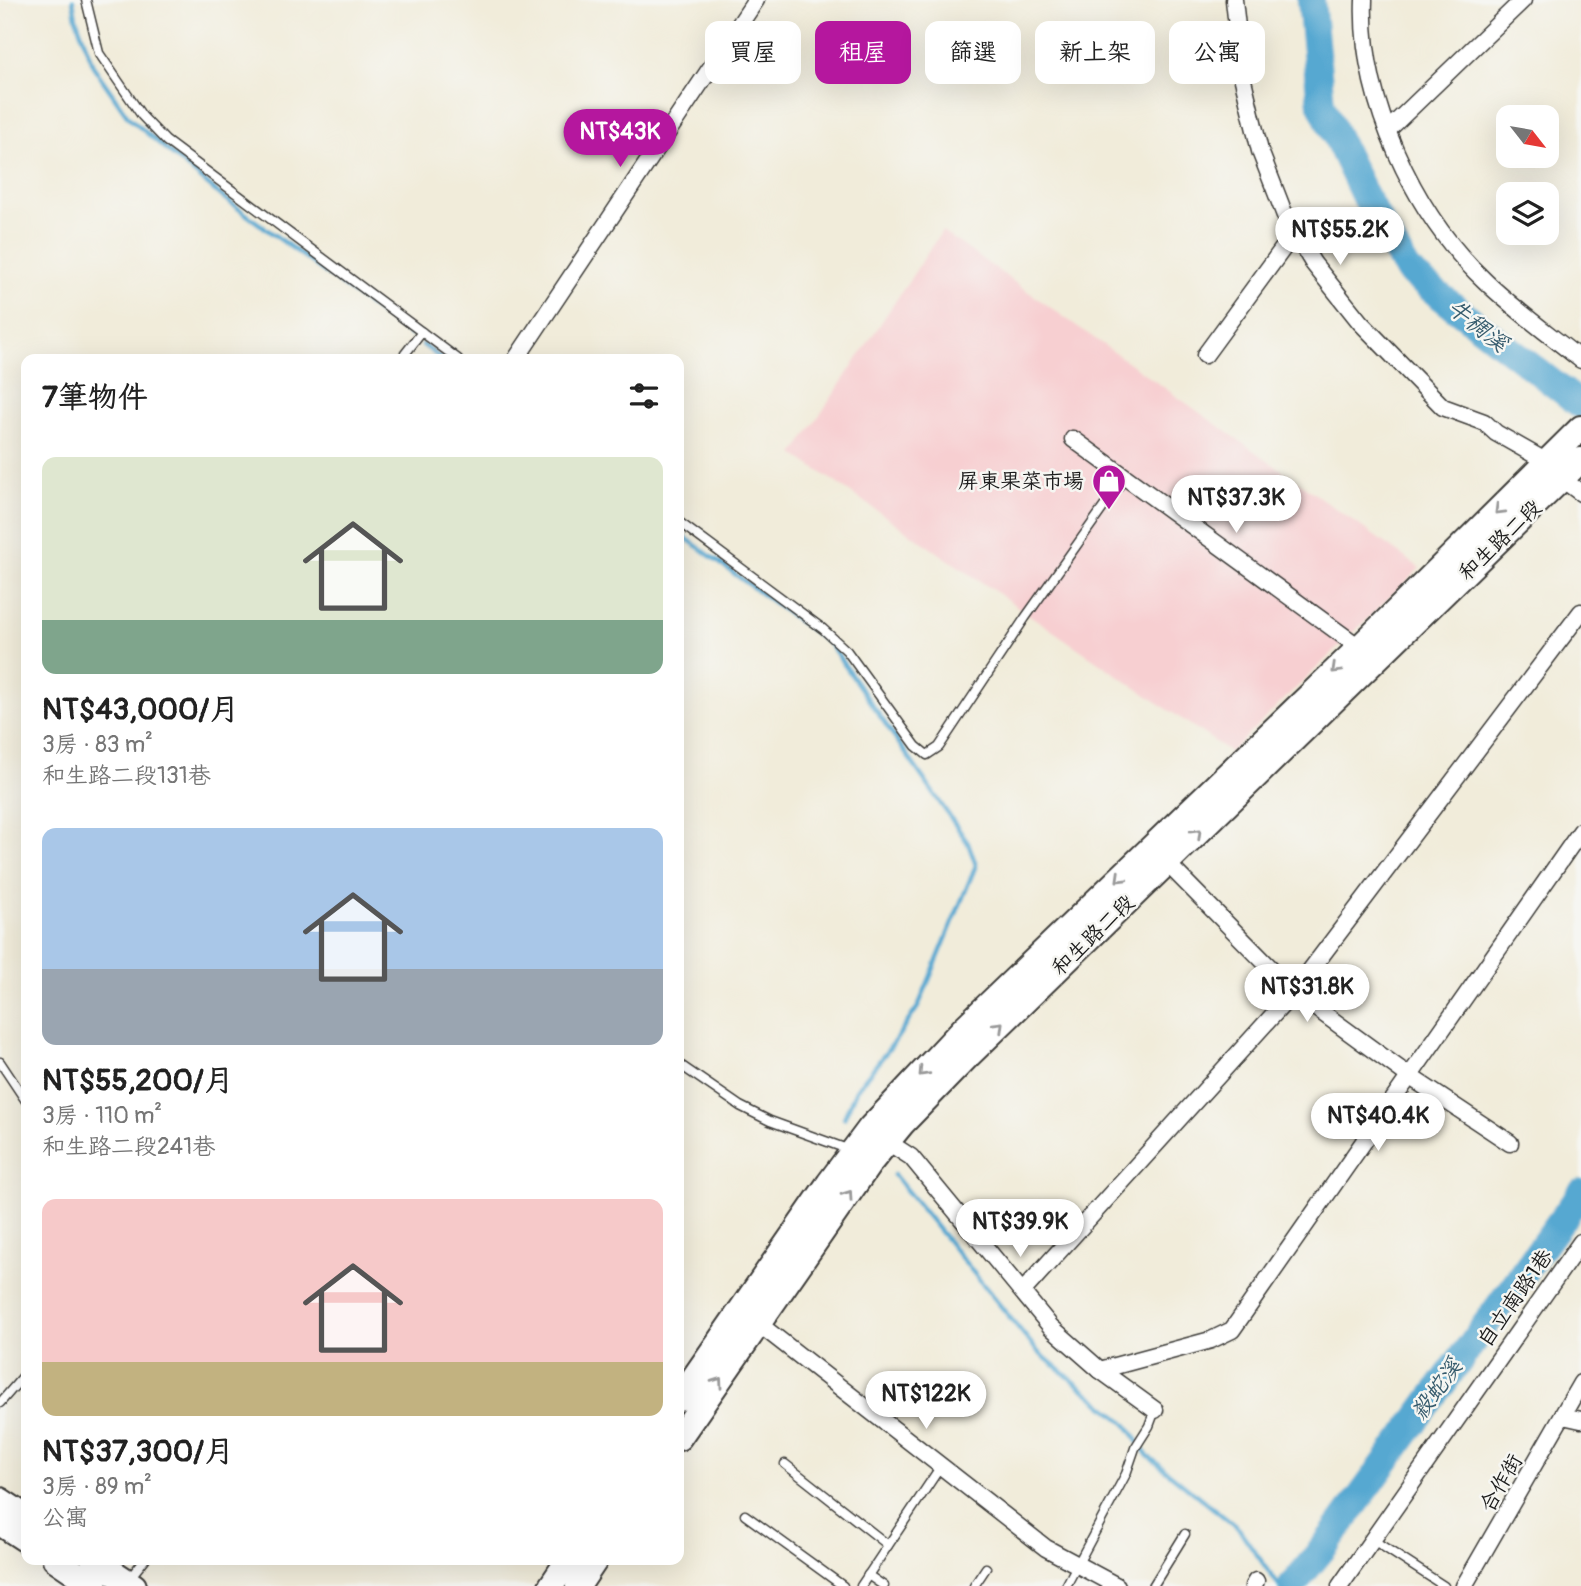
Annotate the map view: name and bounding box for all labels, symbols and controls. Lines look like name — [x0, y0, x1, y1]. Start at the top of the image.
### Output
chip: 買屋 — [705, 21, 801, 84]
chip: 租屋 — [815, 21, 911, 84]
chip: 篩選 — [925, 21, 1021, 84]
chip: 新上架 — [1035, 21, 1155, 84]
chip: 公寓 — [1169, 21, 1265, 84]
north arrow — [1496, 105, 1559, 168]
map controls — [1496, 105, 1559, 245]
pin: NT$43K — [563, 110, 677, 169]
text: NT$43K — [580, 117, 660, 146]
button: layers — [1496, 182, 1559, 245]
pin: NT$55.2K — [1268, 208, 1412, 267]
text: NT$55.2K — [1291, 215, 1389, 244]
water label: 牛稠溪 — [1442, 293, 1515, 359]
icon: filters — [625, 377, 663, 415]
text: 7筆物件 — [42, 379, 148, 416]
shop icon: 屏東果菜市場 — [1090, 462, 1128, 511]
place label: 屏東果菜市場 — [958, 468, 1084, 495]
pin: NT$37.3K — [1164, 476, 1308, 535]
text: NT$37.3K — [1187, 483, 1285, 512]
street label: 和生路二段 — [1453, 494, 1547, 587]
one-way arrow — [1494, 501, 1507, 514]
icon: home — [290, 503, 416, 629]
one-way arrow — [1332, 661, 1345, 674]
text: NT$43,000/月 — [42, 691, 239, 728]
text: 3房 · 83 m² — [42, 730, 153, 759]
text: 和生路二段131巷 — [42, 761, 211, 790]
one-way arrow — [1189, 829, 1202, 842]
one-way arrow — [1115, 870, 1128, 883]
icon: home — [290, 874, 416, 1000]
street label: 和生路二段 — [1046, 889, 1140, 982]
pin: NT$31.8K — [1235, 964, 1379, 1024]
text: NT$31.8K — [1260, 972, 1354, 1001]
one-way arrow — [991, 1022, 1003, 1034]
text: NT$55,200/月 — [42, 1062, 234, 1099]
one-way arrow — [918, 1064, 931, 1077]
pin: NT$40.4K — [1306, 1094, 1450, 1153]
text: 3房 · 110 m² — [42, 1101, 162, 1130]
text: NT$40.4K — [1327, 1101, 1429, 1130]
text: 和生路二段241巷 — [42, 1132, 215, 1161]
one-way arrow — [840, 1190, 852, 1203]
pin: NT$39.9K — [948, 1200, 1092, 1259]
text: NT$39.9K — [972, 1207, 1068, 1236]
street label: 自立南路1巷 — [1472, 1244, 1559, 1352]
icon: home — [290, 1245, 416, 1371]
water label: 殺蛇溪 — [1404, 1351, 1470, 1426]
pin: NT$122K — [861, 1372, 991, 1431]
one-way arrow — [710, 1377, 722, 1390]
text: NT$122K — [881, 1379, 971, 1408]
text: NT$37,300/月 — [42, 1433, 234, 1470]
street label: 合作街 — [1474, 1449, 1529, 1517]
text: 3房 · 89 m² — [42, 1472, 152, 1501]
text: 公寓 — [42, 1503, 88, 1532]

